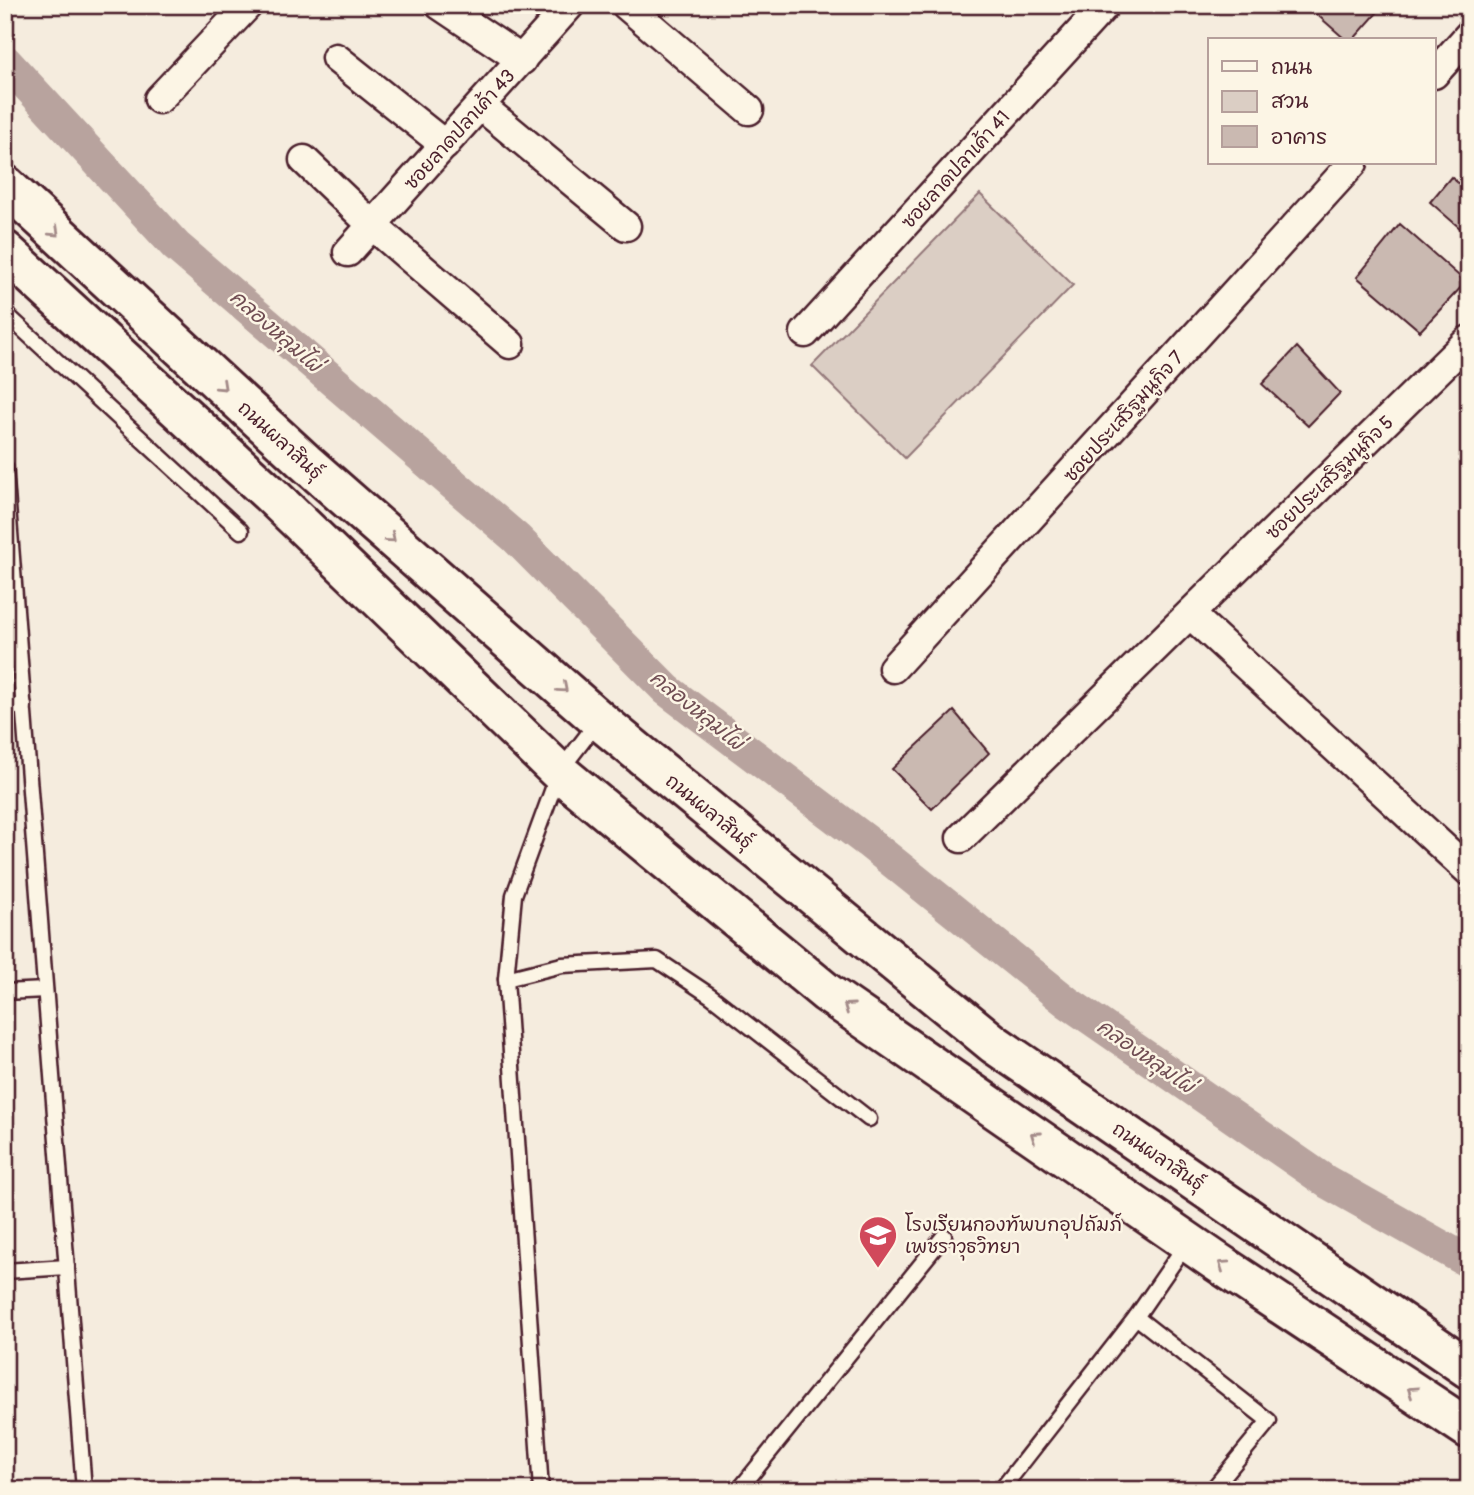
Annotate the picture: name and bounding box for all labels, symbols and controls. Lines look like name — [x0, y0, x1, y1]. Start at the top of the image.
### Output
legend — [1208, 38, 1436, 164]
text: ถนน — [1271, 54, 1312, 81]
street label: ซอยลาดปลาเค้า 43 — [399, 64, 520, 195]
text: สวน — [1271, 88, 1308, 115]
street label: ซอยลาดปลาเค้า 41 — [896, 106, 1015, 234]
text: อาคาร — [1271, 124, 1327, 151]
one-way arrow — [47, 223, 60, 236]
water label: คลองหลุมไผ่ — [223, 283, 331, 383]
street label: ซอยประเสริฐมนูกิจ 7 — [1059, 346, 1190, 489]
one-way arrow — [214, 378, 227, 390]
street label: ถนนผลาสินธุ์ — [231, 395, 329, 487]
street label: ซอยประเสริฐมนูกิจ 5 — [1261, 411, 1400, 546]
one-way arrow — [383, 530, 396, 542]
water label: คลองหลุมไผ่ — [643, 664, 753, 761]
one-way arrow — [554, 680, 567, 692]
street label: ถนนผลาสินธุ์ — [659, 768, 759, 856]
one-way arrow — [843, 1003, 856, 1015]
water label: คลองหลุมไผ่ — [1091, 1012, 1204, 1104]
street label: ถนนผลาสินธุ์ — [1107, 1116, 1210, 1198]
one-way arrow — [1030, 1132, 1043, 1144]
place label: โรงเรียนกองทัพบกอุปถัมภ์ เพชราวุธวิทยา — [905, 1212, 1122, 1261]
school or university icon: โรงเรียนกองทัพบกอุปถัมภ์ เพชราวุธวิทยา — [857, 1214, 899, 1269]
one-way arrow — [1217, 1260, 1230, 1273]
one-way arrow — [1407, 1387, 1420, 1399]

